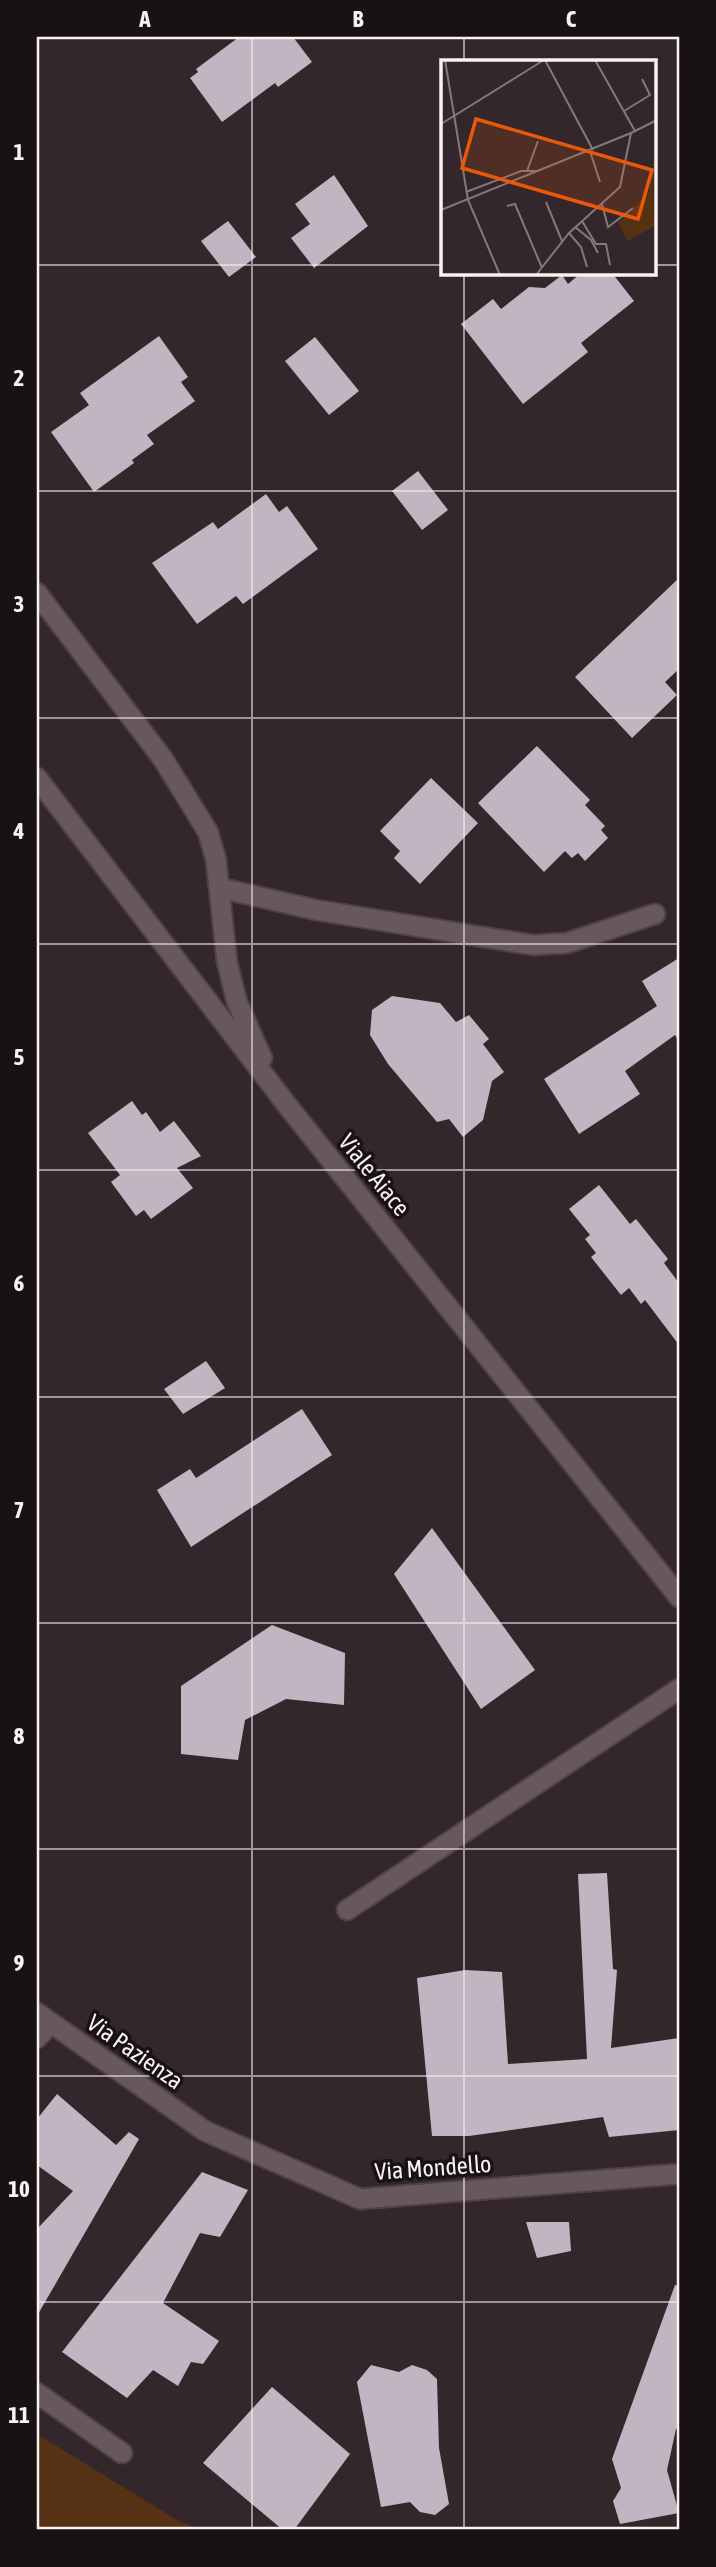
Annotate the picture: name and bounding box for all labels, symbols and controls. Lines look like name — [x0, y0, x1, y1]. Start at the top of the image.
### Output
text: A — [138, 6, 151, 32]
text: B — [353, 6, 364, 32]
text: C — [566, 6, 577, 32]
inset map — [441, 60, 656, 275]
text: 1 — [14, 139, 25, 165]
text: 2 — [14, 365, 24, 391]
text: 3 — [14, 591, 24, 617]
text: 4 — [13, 818, 25, 844]
text: 5 — [14, 1044, 25, 1070]
street label: Viale Aiace — [333, 1129, 415, 1221]
text: 6 — [14, 1270, 25, 1296]
text: 7 — [14, 1497, 24, 1523]
text: 8 — [14, 1723, 25, 1749]
text: 9 — [14, 1950, 25, 1976]
street label: Via Pazienza — [82, 2009, 188, 2094]
street label: Via Mondello — [374, 2150, 492, 2185]
text: 10 — [8, 2176, 30, 2202]
text: 11 — [8, 2402, 30, 2428]

